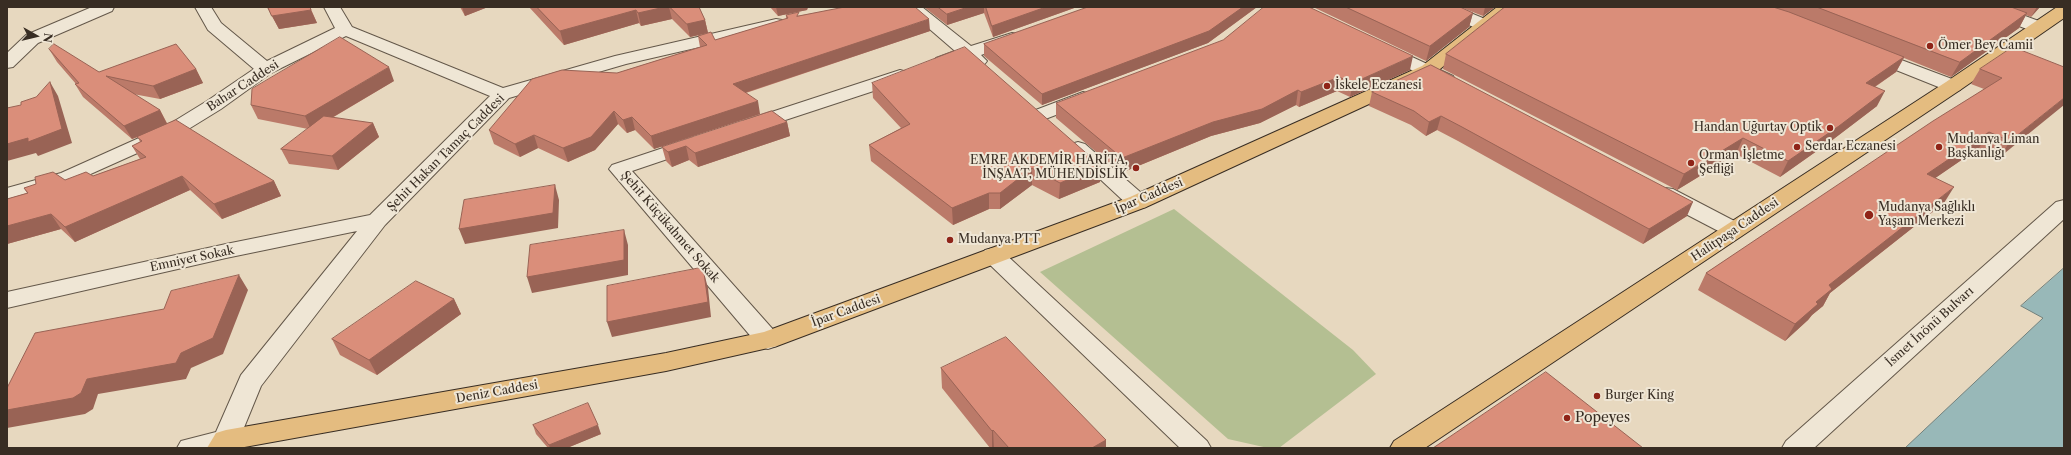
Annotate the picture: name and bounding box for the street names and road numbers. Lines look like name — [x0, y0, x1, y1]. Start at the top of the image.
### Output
street label: Bahar Caddesi — [204, 57, 282, 115]
street label: Şehit Hakan Tamaç Caddesi — [384, 91, 508, 215]
street label: Şehit Küçükahmet Sokak — [618, 168, 722, 286]
street label: İpar Caddesi — [1113, 175, 1185, 217]
street label: Halitpaşa Caddesi — [1689, 195, 1781, 265]
street label: Emniyet Sokak — [149, 243, 235, 275]
street label: İsmet İnönü Bulvarı — [1883, 284, 1977, 370]
street label: İpar Caddesi — [810, 292, 882, 330]
street label: Deniz Caddesi — [455, 378, 539, 406]

